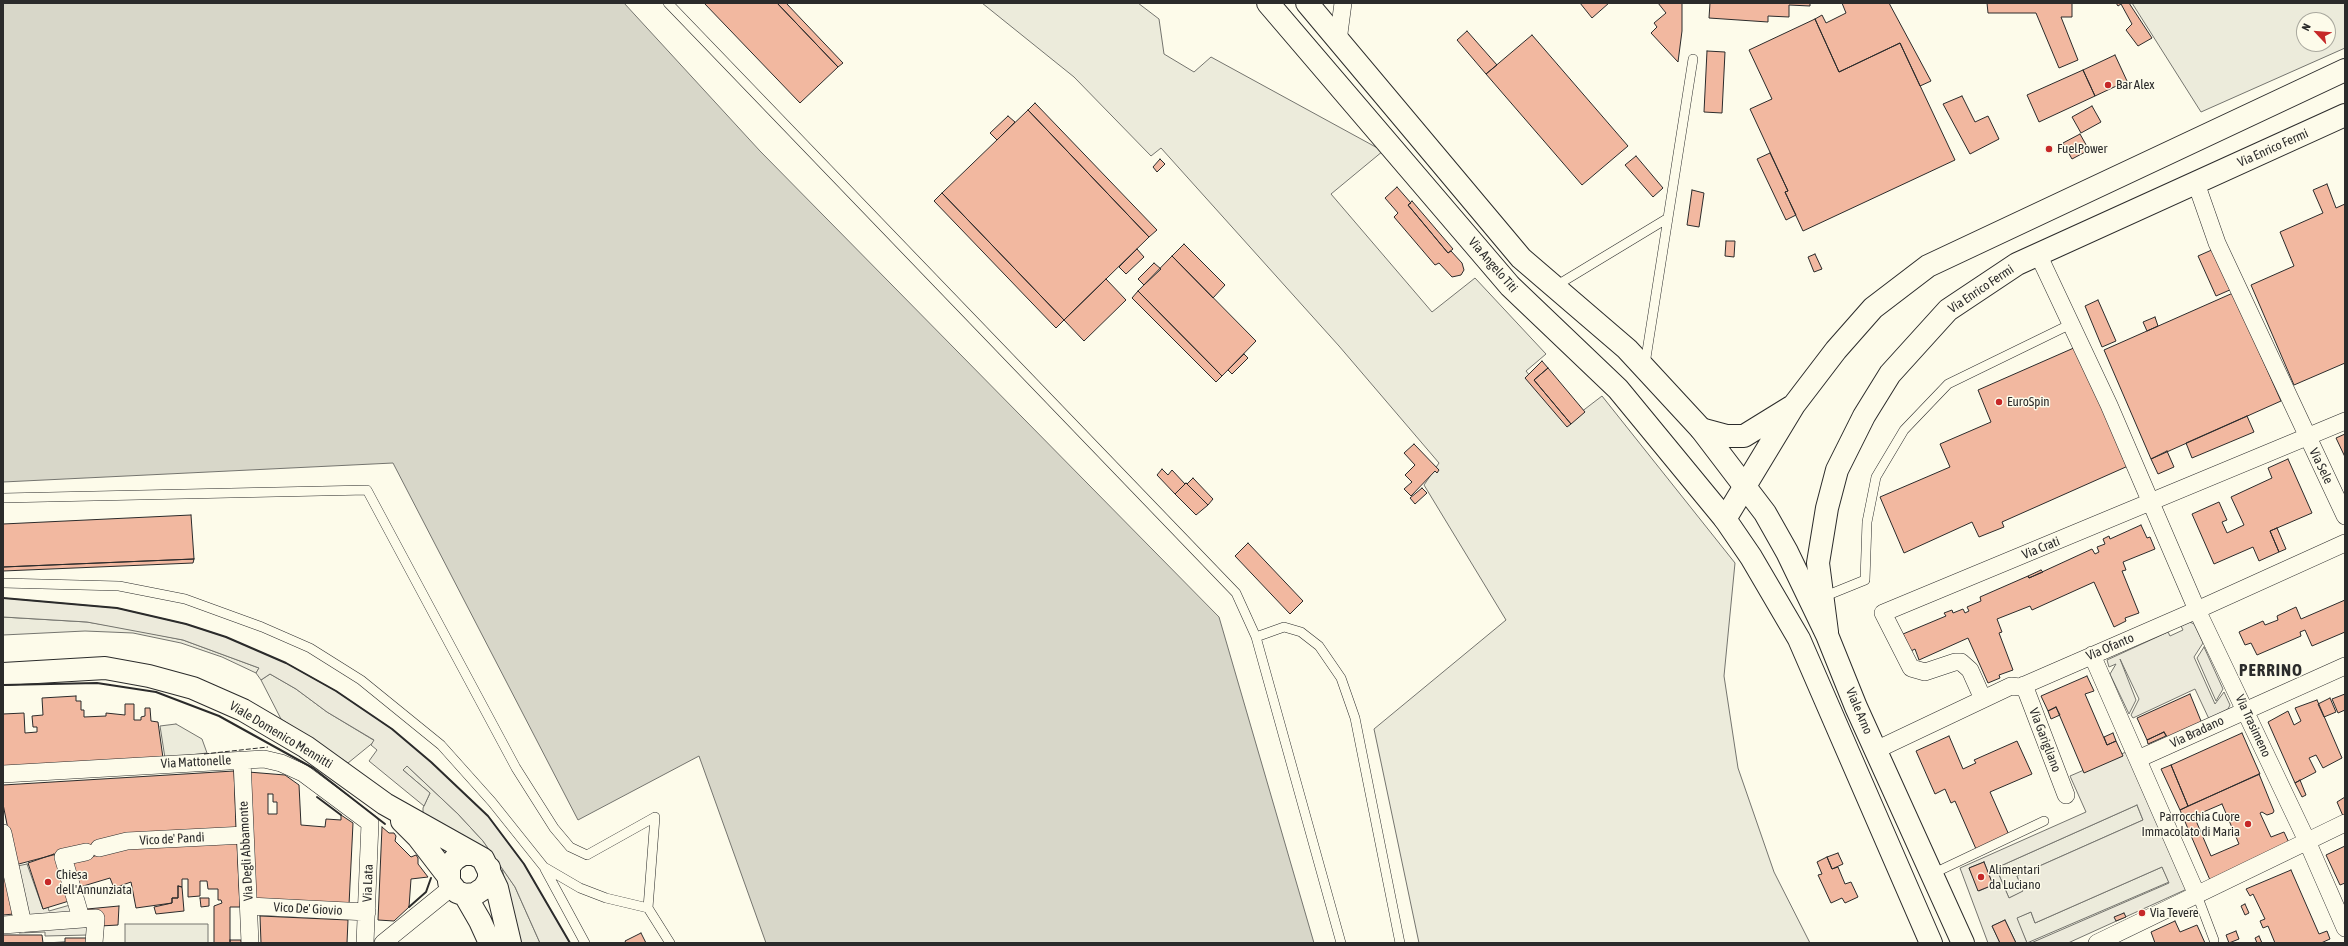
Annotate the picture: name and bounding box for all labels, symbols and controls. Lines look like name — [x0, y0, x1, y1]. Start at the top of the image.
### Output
north arrow — [2296, 12, 2336, 52]
text: N — [2299, 22, 2313, 33]
place label: Bar Alex — [2116, 77, 2155, 93]
marker: Bar Alex — [2103, 80, 2113, 90]
street label: Via Enrico Fermi — [2235, 125, 2311, 171]
place label: FuelPower — [2057, 141, 2107, 157]
marker: FuelPower — [2044, 144, 2054, 154]
street label: Via Angelo Titi — [1465, 234, 1521, 296]
street label: Via Enrico Fermi — [1945, 261, 2017, 317]
place label: EuroSpin — [2007, 394, 2050, 410]
marker: EuroSpin — [1994, 397, 2004, 407]
street label: Via Sele — [2306, 446, 2336, 486]
street label: Via Crati — [2020, 533, 2062, 563]
street label: Via Ofanto — [2084, 630, 2136, 664]
district label: PERRINO — [2239, 661, 2303, 681]
street label: Viale Arno — [1842, 685, 1876, 737]
street label: Via Trasimeno — [2232, 692, 2274, 760]
street label: Viale Domenico Mennitti — [227, 698, 335, 772]
street label: Via Garigliano — [2026, 706, 2064, 774]
street label: Via Bradano — [2168, 713, 2226, 751]
street label: Via Mattonelle — [161, 752, 231, 772]
street label: Via Degli Abbamonte — [236, 801, 256, 901]
place label: Parrocchia Cuore Immacolato di Maria — [2141, 809, 2240, 840]
marker: Parrocchia Cuore Immacolato di Maria — [2243, 819, 2253, 829]
street label: Vico de' Pandi — [139, 830, 205, 848]
place label: Alimentari da Luciano — [1989, 862, 2041, 893]
street label: Via Lata — [360, 864, 376, 902]
place label: Chiesa dell'Annunziata — [56, 867, 132, 898]
marker: Alimentari da Luciano — [1976, 872, 1986, 882]
marker: Chiesa dell'Annunziata — [43, 877, 53, 887]
street label: Vico De' Giovio — [273, 899, 343, 919]
place label: Via Tevere — [2150, 905, 2199, 921]
marker: Via Tevere — [2137, 908, 2147, 918]

